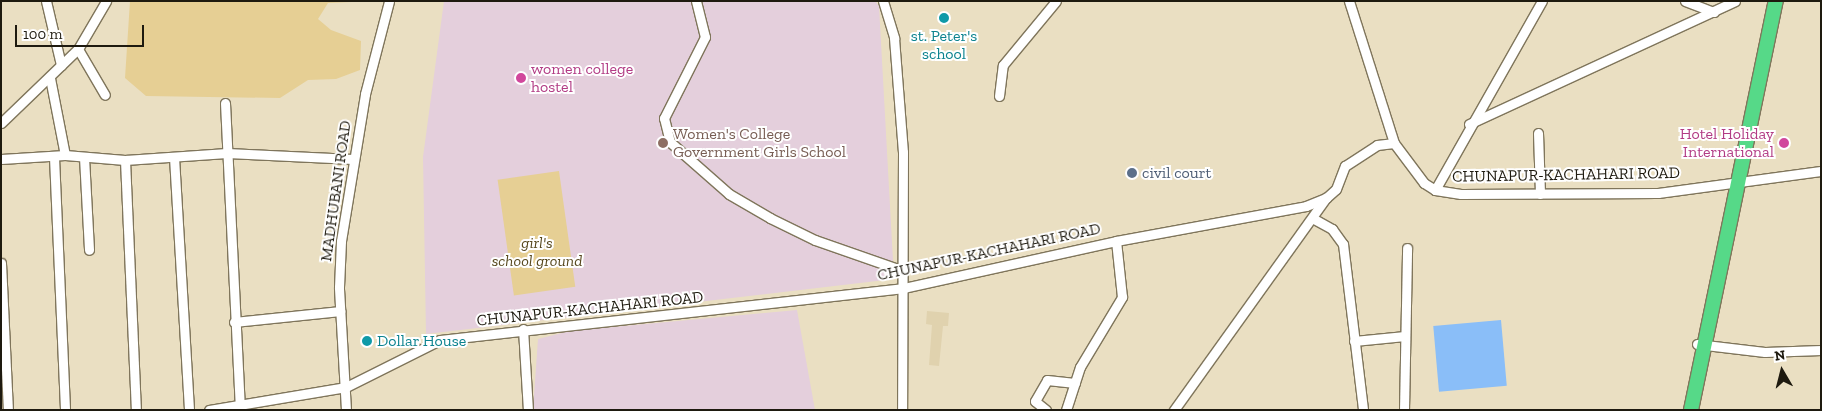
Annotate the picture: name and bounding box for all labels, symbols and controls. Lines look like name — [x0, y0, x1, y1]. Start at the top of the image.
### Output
marker: st. Peter's school — [938, 12, 950, 24]
scale bar — [18, 15, 146, 47]
text: 100 m — [23, 25, 62, 43]
place label: st. Peter's school — [911, 26, 977, 64]
place label: women college hostel — [531, 59, 633, 97]
marker: women college hostel — [515, 72, 527, 84]
street label: MADHUBANI ROAD — [317, 119, 355, 263]
place label: Women's College Government Girls School — [673, 124, 846, 162]
place label: Hotel Holiday International — [1680, 124, 1774, 162]
marker: Women's College Government Girls School — [657, 137, 669, 149]
marker: Hotel Holiday International — [1778, 137, 1790, 149]
place label: civil court — [1142, 163, 1211, 183]
street label: CHUNAPUR-KACHAHARI ROAD — [1452, 163, 1680, 187]
marker: civil court — [1126, 167, 1138, 179]
street label: CHUNAPUR-KACHAHARI ROAD — [876, 219, 1102, 285]
park label: girl's school ground — [492, 233, 582, 271]
street label: CHUNAPUR-KACHAHARI ROAD — [476, 288, 704, 330]
place label: Dollar House — [377, 331, 467, 351]
marker: Dollar House — [361, 335, 373, 347]
north arrow — [1757, 346, 1807, 396]
text: N — [1773, 346, 1786, 365]

